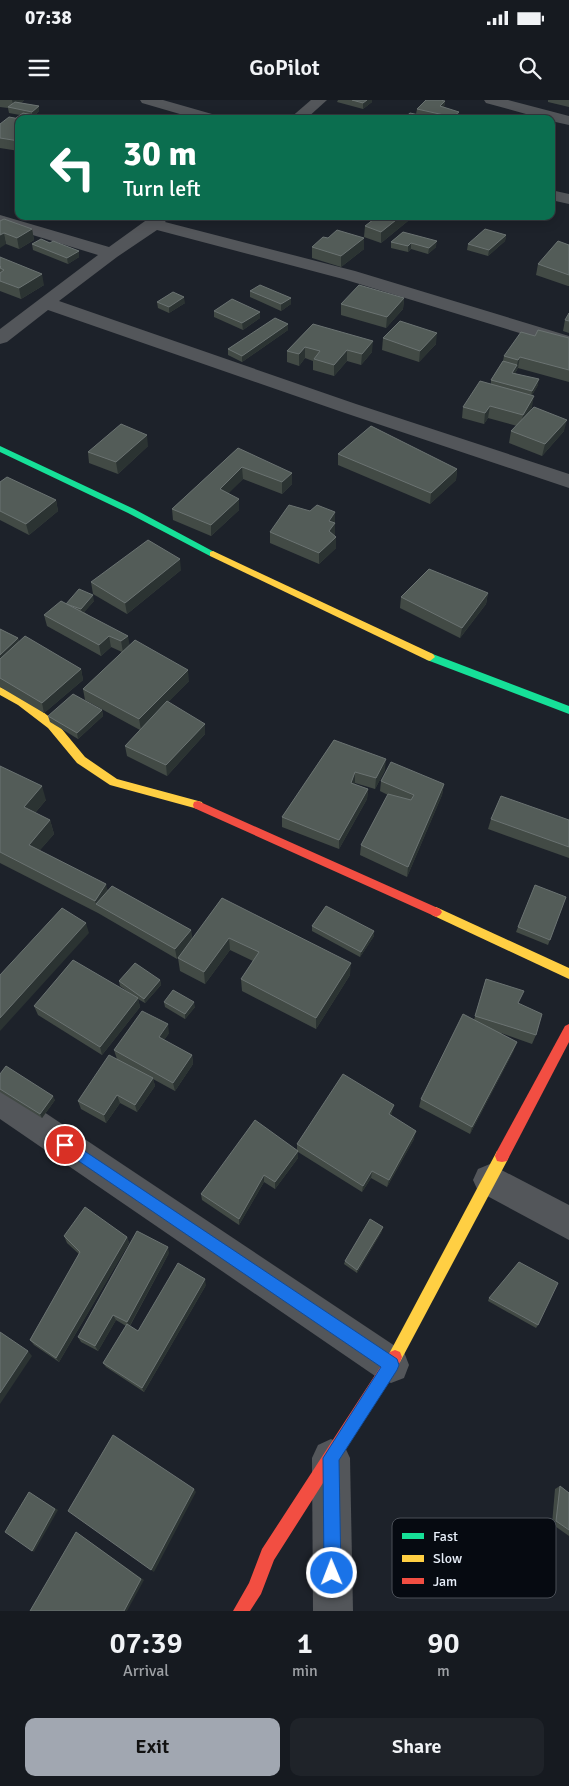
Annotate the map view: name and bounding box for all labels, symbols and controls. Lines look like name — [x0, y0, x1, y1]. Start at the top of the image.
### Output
text: 07:38 — [25, 6, 72, 30]
icon: menu — [25, 54, 53, 82]
text: GoPilot — [249, 54, 320, 81]
icon: search — [516, 54, 544, 82]
text: 30 m — [123, 132, 197, 175]
icon: left — [40, 135, 105, 200]
text: Turn left — [123, 175, 201, 202]
pin — [44, 1124, 86, 1166]
icon: arrive — [51, 1131, 79, 1159]
legend — [392, 1518, 556, 1598]
text: Fast — [433, 1528, 458, 1545]
position arrow — [305, 1546, 357, 1598]
text: Slow — [433, 1550, 462, 1567]
text: Jam — [433, 1573, 457, 1590]
text: 07:39 — [109, 1625, 183, 1662]
text: 1 — [297, 1625, 313, 1662]
text: 90 — [427, 1625, 460, 1662]
text: Arrival — [123, 1661, 169, 1681]
text: min — [292, 1661, 318, 1681]
text: m — [437, 1661, 450, 1681]
button: Exit — [25, 1718, 280, 1776]
button: Share — [290, 1718, 544, 1776]

